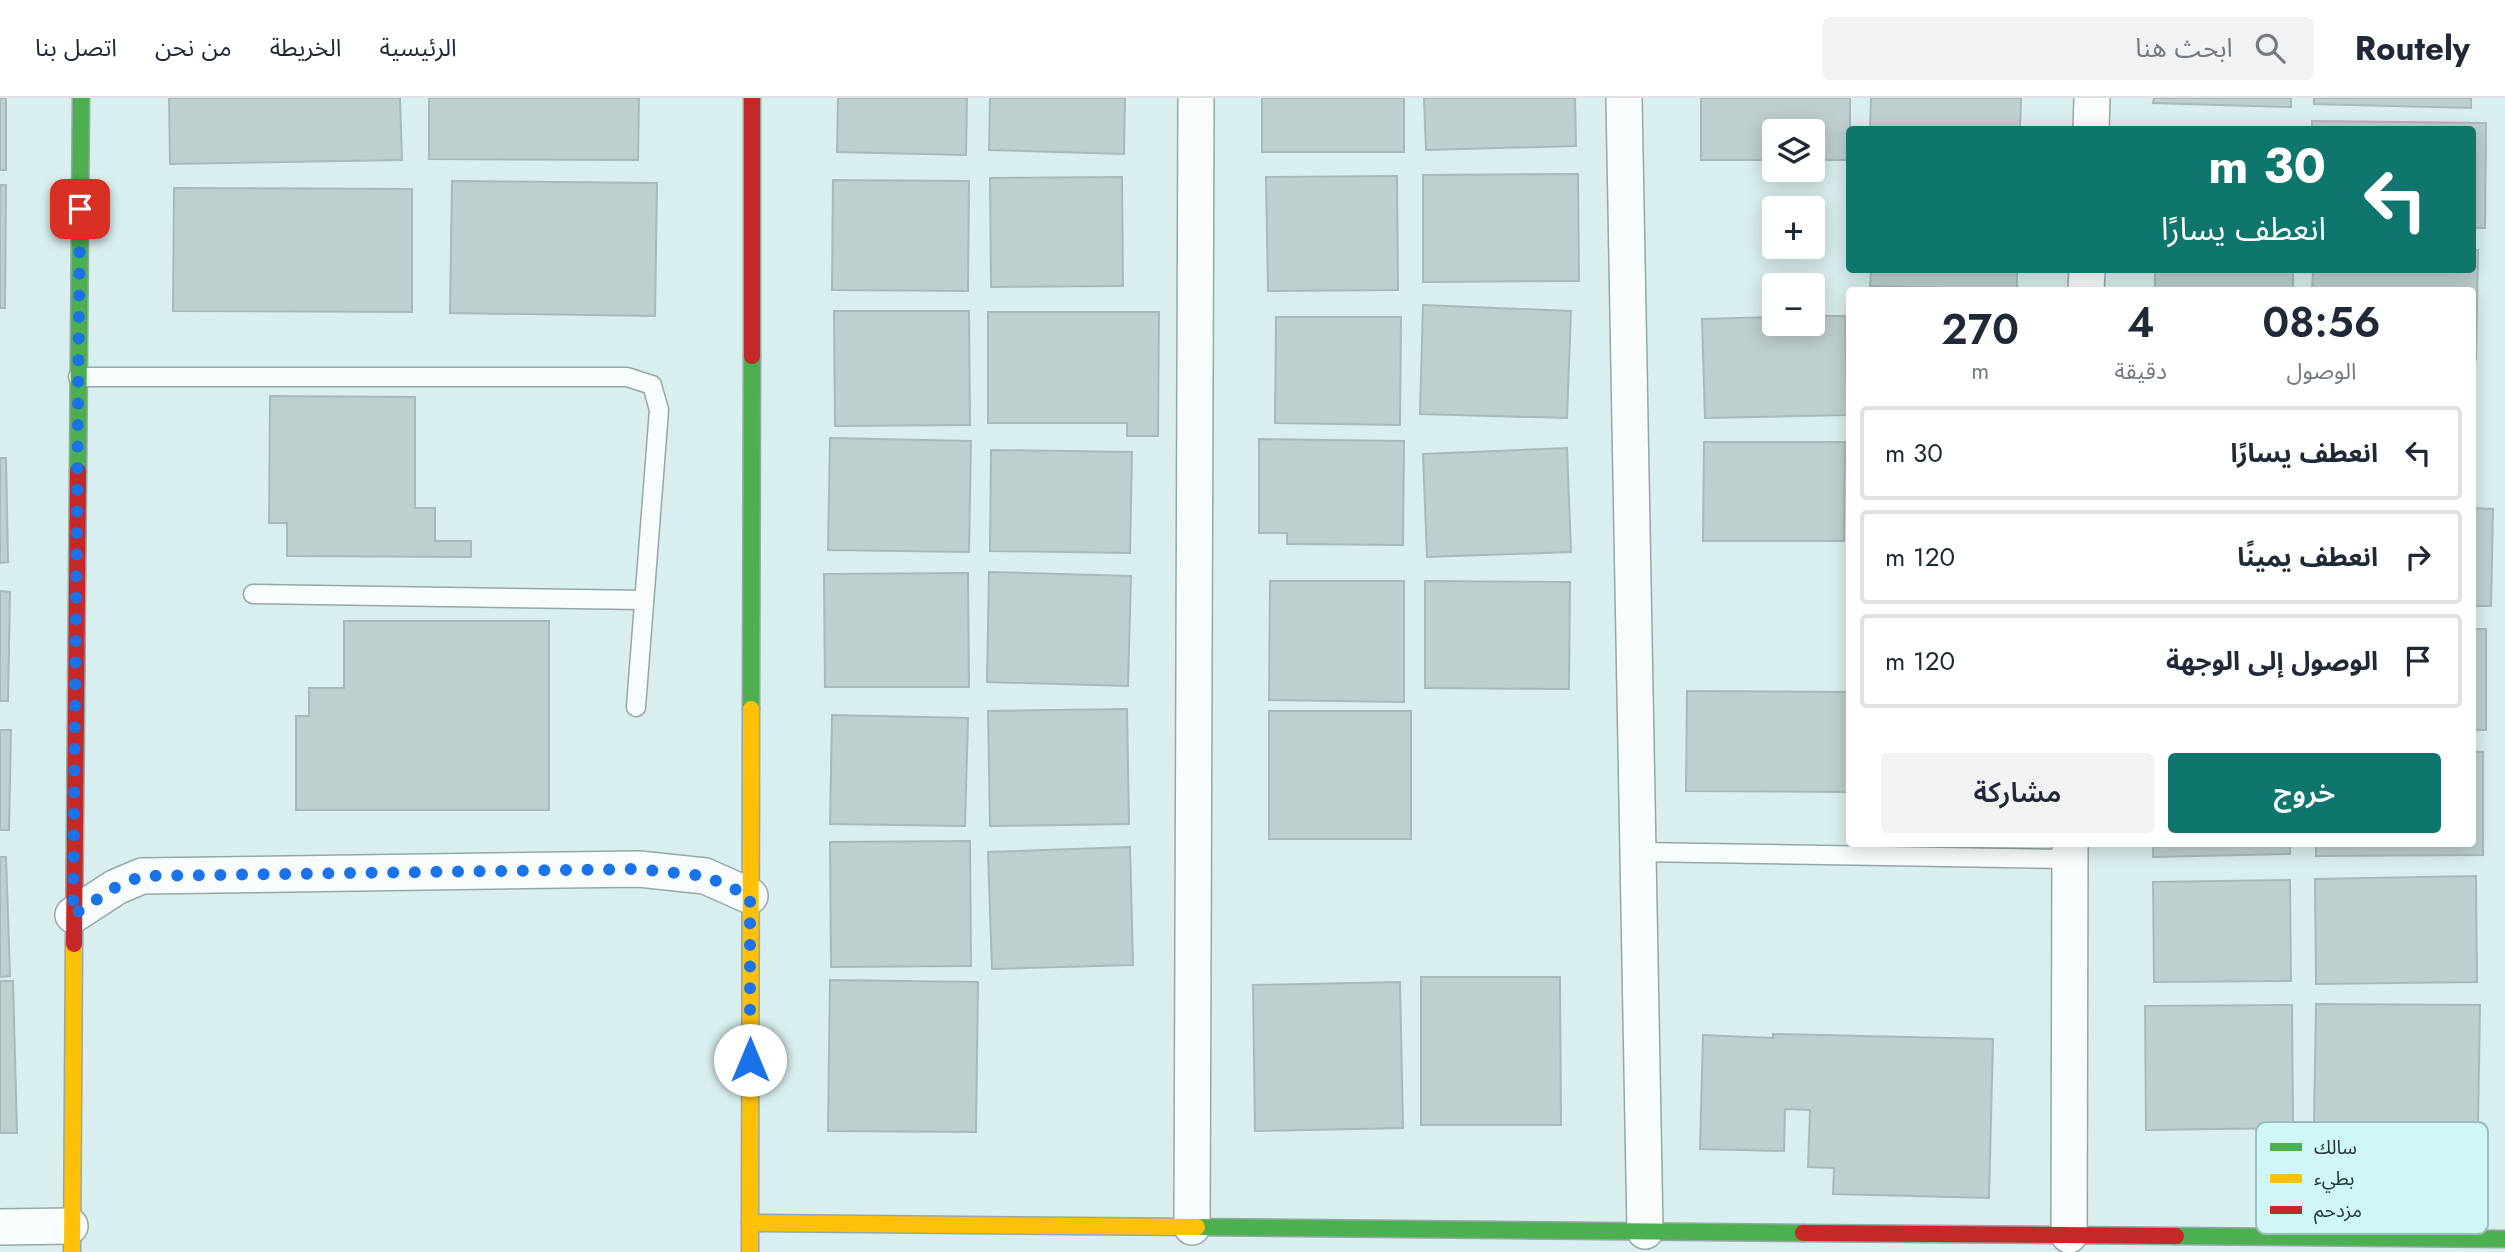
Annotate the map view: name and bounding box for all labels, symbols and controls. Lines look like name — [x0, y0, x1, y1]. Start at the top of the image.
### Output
search box — [1823, 17, 2313, 80]
text: Routely — [2355, 25, 2470, 72]
text: ابحث هنا — [2135, 29, 2233, 67]
icon: search — [2251, 29, 2289, 67]
text: اتصل بنا — [35, 30, 117, 65]
text: من نحن — [155, 30, 232, 65]
text: الخريطة — [270, 30, 342, 65]
text: الرئيسية — [380, 30, 457, 65]
map controls — [1762, 119, 1825, 336]
button: layers — [1762, 119, 1825, 182]
text: 30 m — [2208, 131, 2326, 201]
icon: left — [2350, 154, 2441, 245]
pin — [50, 179, 110, 239]
icon: arrive — [61, 190, 99, 228]
button: + — [1762, 196, 1825, 259]
text: انعطف يسارًا — [2161, 206, 2326, 252]
button: − — [1762, 273, 1825, 336]
text: 4 — [2127, 292, 2155, 353]
text: 08:56 — [2262, 292, 2381, 353]
text: 270 — [1941, 299, 2019, 360]
text: m — [1971, 354, 1989, 388]
text: دقيقة — [2114, 354, 2167, 388]
text: الوصول — [2286, 354, 2356, 388]
text: 30 m — [1885, 434, 1943, 472]
text: انعطف يسارًا — [2231, 434, 2378, 472]
icon: left — [2399, 434, 2437, 472]
text: 120 m — [1885, 538, 1955, 576]
text: انعطف يمينًا — [2237, 538, 2378, 576]
icon: right — [2399, 538, 2437, 576]
text: 120 m — [1885, 642, 1955, 680]
text: الوصول إلى الوجهة — [2166, 642, 2378, 680]
icon: arrive — [2399, 642, 2437, 680]
button: مشاركة — [1881, 753, 2154, 833]
button: خروج — [2168, 753, 2441, 833]
position arrow — [713, 1023, 787, 1097]
legend — [2256, 1122, 2488, 1234]
text: سالك — [2314, 1134, 2357, 1161]
text: بطيء — [2314, 1165, 2354, 1193]
text: مزدحم — [2314, 1197, 2362, 1225]

